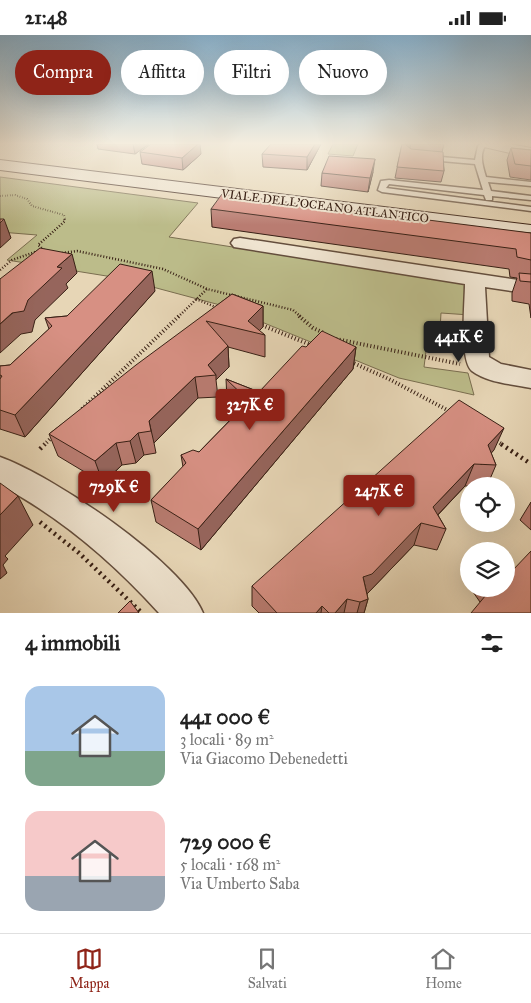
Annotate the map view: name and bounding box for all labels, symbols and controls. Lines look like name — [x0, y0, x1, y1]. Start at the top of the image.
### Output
text: 21:48 — [25, 6, 67, 29]
chip: Compra — [15, 50, 111, 95]
chip: Affitta — [121, 50, 204, 95]
chip: Filtri — [214, 50, 289, 95]
chip: Nuovo — [299, 50, 387, 95]
street label: VIALE DELL'OCEANO ATLANTICO — [219, 186, 430, 226]
pin: 441K € — [418, 321, 500, 363]
text: 441K € — [435, 327, 483, 346]
pin: 327K € — [209, 389, 291, 431]
text: 327K € — [227, 395, 273, 414]
pin: 729K € — [73, 471, 155, 513]
pin: 247K € — [338, 475, 420, 517]
text: 729K € — [89, 477, 139, 496]
map controls — [460, 477, 515, 597]
button: locate — [460, 477, 515, 532]
text: 247K € — [354, 481, 404, 500]
button: layers — [460, 542, 515, 597]
icon: filters — [478, 629, 506, 657]
text: 4 immobili — [25, 630, 120, 656]
text: 441 000 € — [180, 704, 270, 730]
icon: home — [65, 706, 125, 766]
text: 3 locali · 89 m² — [180, 730, 274, 749]
text: Via Giacomo Debenedetti — [180, 749, 348, 768]
text: 729 000 € — [180, 829, 271, 855]
icon: home — [65, 831, 125, 891]
text: 5 locali · 168 m² — [180, 855, 280, 874]
text: Via Umberto Saba — [180, 874, 300, 893]
tab: Mappa — [69, 945, 109, 992]
tab: Salvati — [248, 945, 287, 992]
tab: Home — [425, 945, 462, 992]

